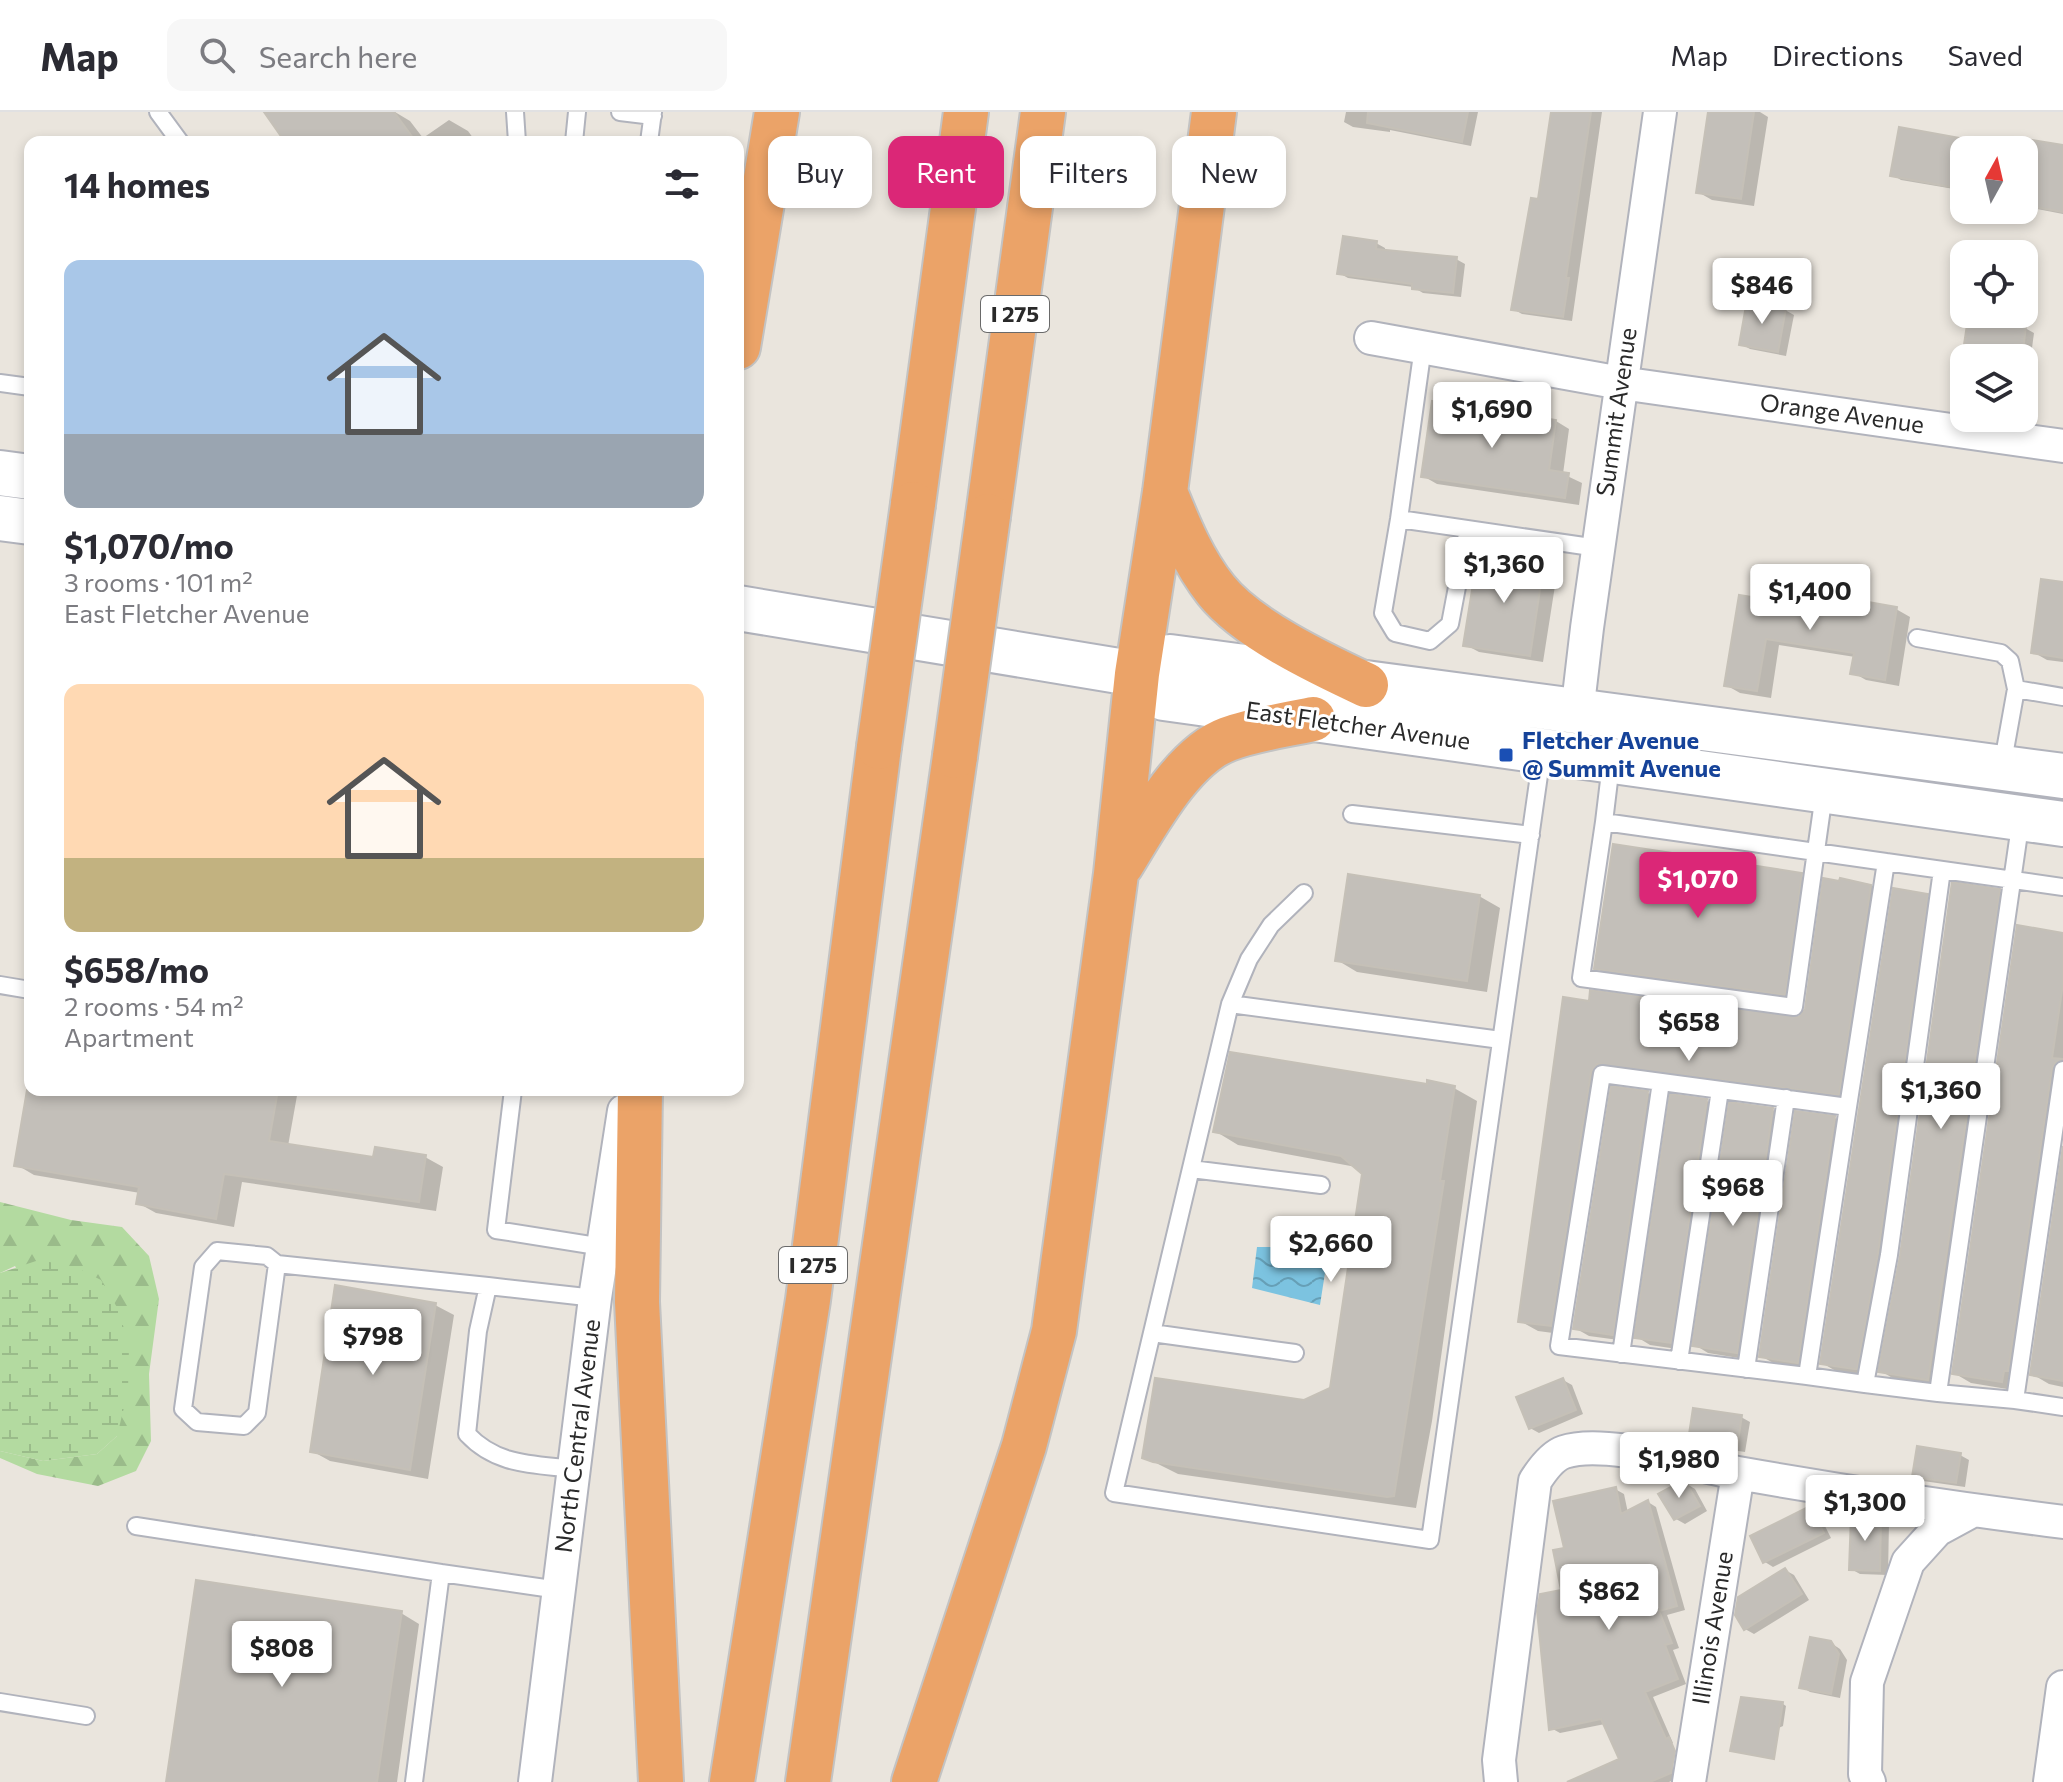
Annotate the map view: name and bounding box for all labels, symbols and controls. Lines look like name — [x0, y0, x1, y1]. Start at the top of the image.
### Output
search box — [167, 19, 727, 91]
text: Map — [40, 32, 119, 79]
icon: search — [195, 33, 239, 77]
text: Search here — [259, 37, 417, 74]
text: Map — [1670, 38, 1728, 72]
text: Directions — [1772, 38, 1903, 72]
text: Saved — [1947, 38, 2023, 72]
chip: Buy — [768, 136, 872, 208]
chip: Rent — [888, 136, 1004, 208]
chip: Filters — [1020, 136, 1156, 208]
chip: New — [1172, 136, 1286, 208]
north arrow — [1950, 136, 2038, 224]
map controls — [1950, 136, 2038, 432]
icon: filters — [660, 162, 704, 206]
text: 14 homes — [64, 163, 210, 205]
button: locate — [1950, 240, 2038, 328]
pin: $846 — [1715, 258, 1809, 326]
text: $846 — [1730, 268, 1794, 299]
road number: I 275 — [981, 296, 1049, 332]
icon: home — [312, 312, 456, 456]
street label: Summit Avenue — [1589, 326, 1642, 498]
button: layers — [1950, 344, 2038, 432]
pin: $1,690 — [1427, 382, 1557, 450]
street label: Orange Avenue — [1758, 387, 1926, 438]
text: $1,690 — [1451, 392, 1533, 423]
text: $1,070/mo — [64, 524, 234, 566]
pin: $1,360 — [1439, 537, 1569, 605]
text: $1,360 — [1463, 547, 1545, 578]
pin: $1,400 — [1745, 564, 1875, 632]
text: 3 rooms · 101 m² — [64, 566, 253, 597]
text: $1,400 — [1768, 574, 1852, 605]
text: East Fletcher Avenue — [64, 597, 309, 628]
street label: East Fletcher Avenue — [1244, 694, 1472, 755]
place label: Fletcher Avenue @ Summit Avenue — [1522, 725, 1721, 782]
icon: home — [312, 736, 456, 880]
marker: Fletcher Avenue @ Summit Avenue — [1497, 746, 1515, 764]
pin: $1,070 — [1633, 852, 1763, 920]
text: $1,070 — [1657, 862, 1739, 893]
text: $658/mo — [64, 948, 209, 990]
text: 2 rooms · 54 m² — [64, 990, 244, 1021]
pin: $658 — [1642, 995, 1736, 1063]
text: $658 — [1658, 1005, 1720, 1036]
text: Apartment — [64, 1021, 194, 1052]
pin: $1,360 — [1876, 1063, 2006, 1131]
text: $1,360 — [1900, 1073, 1982, 1104]
pin: $968 — [1686, 1160, 1780, 1228]
text: $968 — [1701, 1170, 1765, 1201]
pin: $2,660 — [1266, 1216, 1396, 1284]
text: $2,660 — [1288, 1226, 1374, 1257]
road number: I 275 — [779, 1247, 847, 1283]
pin: $798 — [326, 1309, 420, 1377]
street label: North Central Avenue — [548, 1317, 605, 1554]
text: $798 — [342, 1319, 404, 1350]
pin: $1,980 — [1614, 1432, 1744, 1500]
text: $1,980 — [1638, 1442, 1720, 1473]
pin: $1,300 — [1800, 1475, 1930, 1543]
text: $1,300 — [1824, 1485, 1906, 1516]
street label: Illinois Avenue — [1685, 1549, 1738, 1707]
pin: $862 — [1562, 1564, 1656, 1632]
text: $862 — [1578, 1574, 1640, 1605]
pin: $808 — [235, 1621, 329, 1689]
text: $808 — [250, 1631, 314, 1662]

